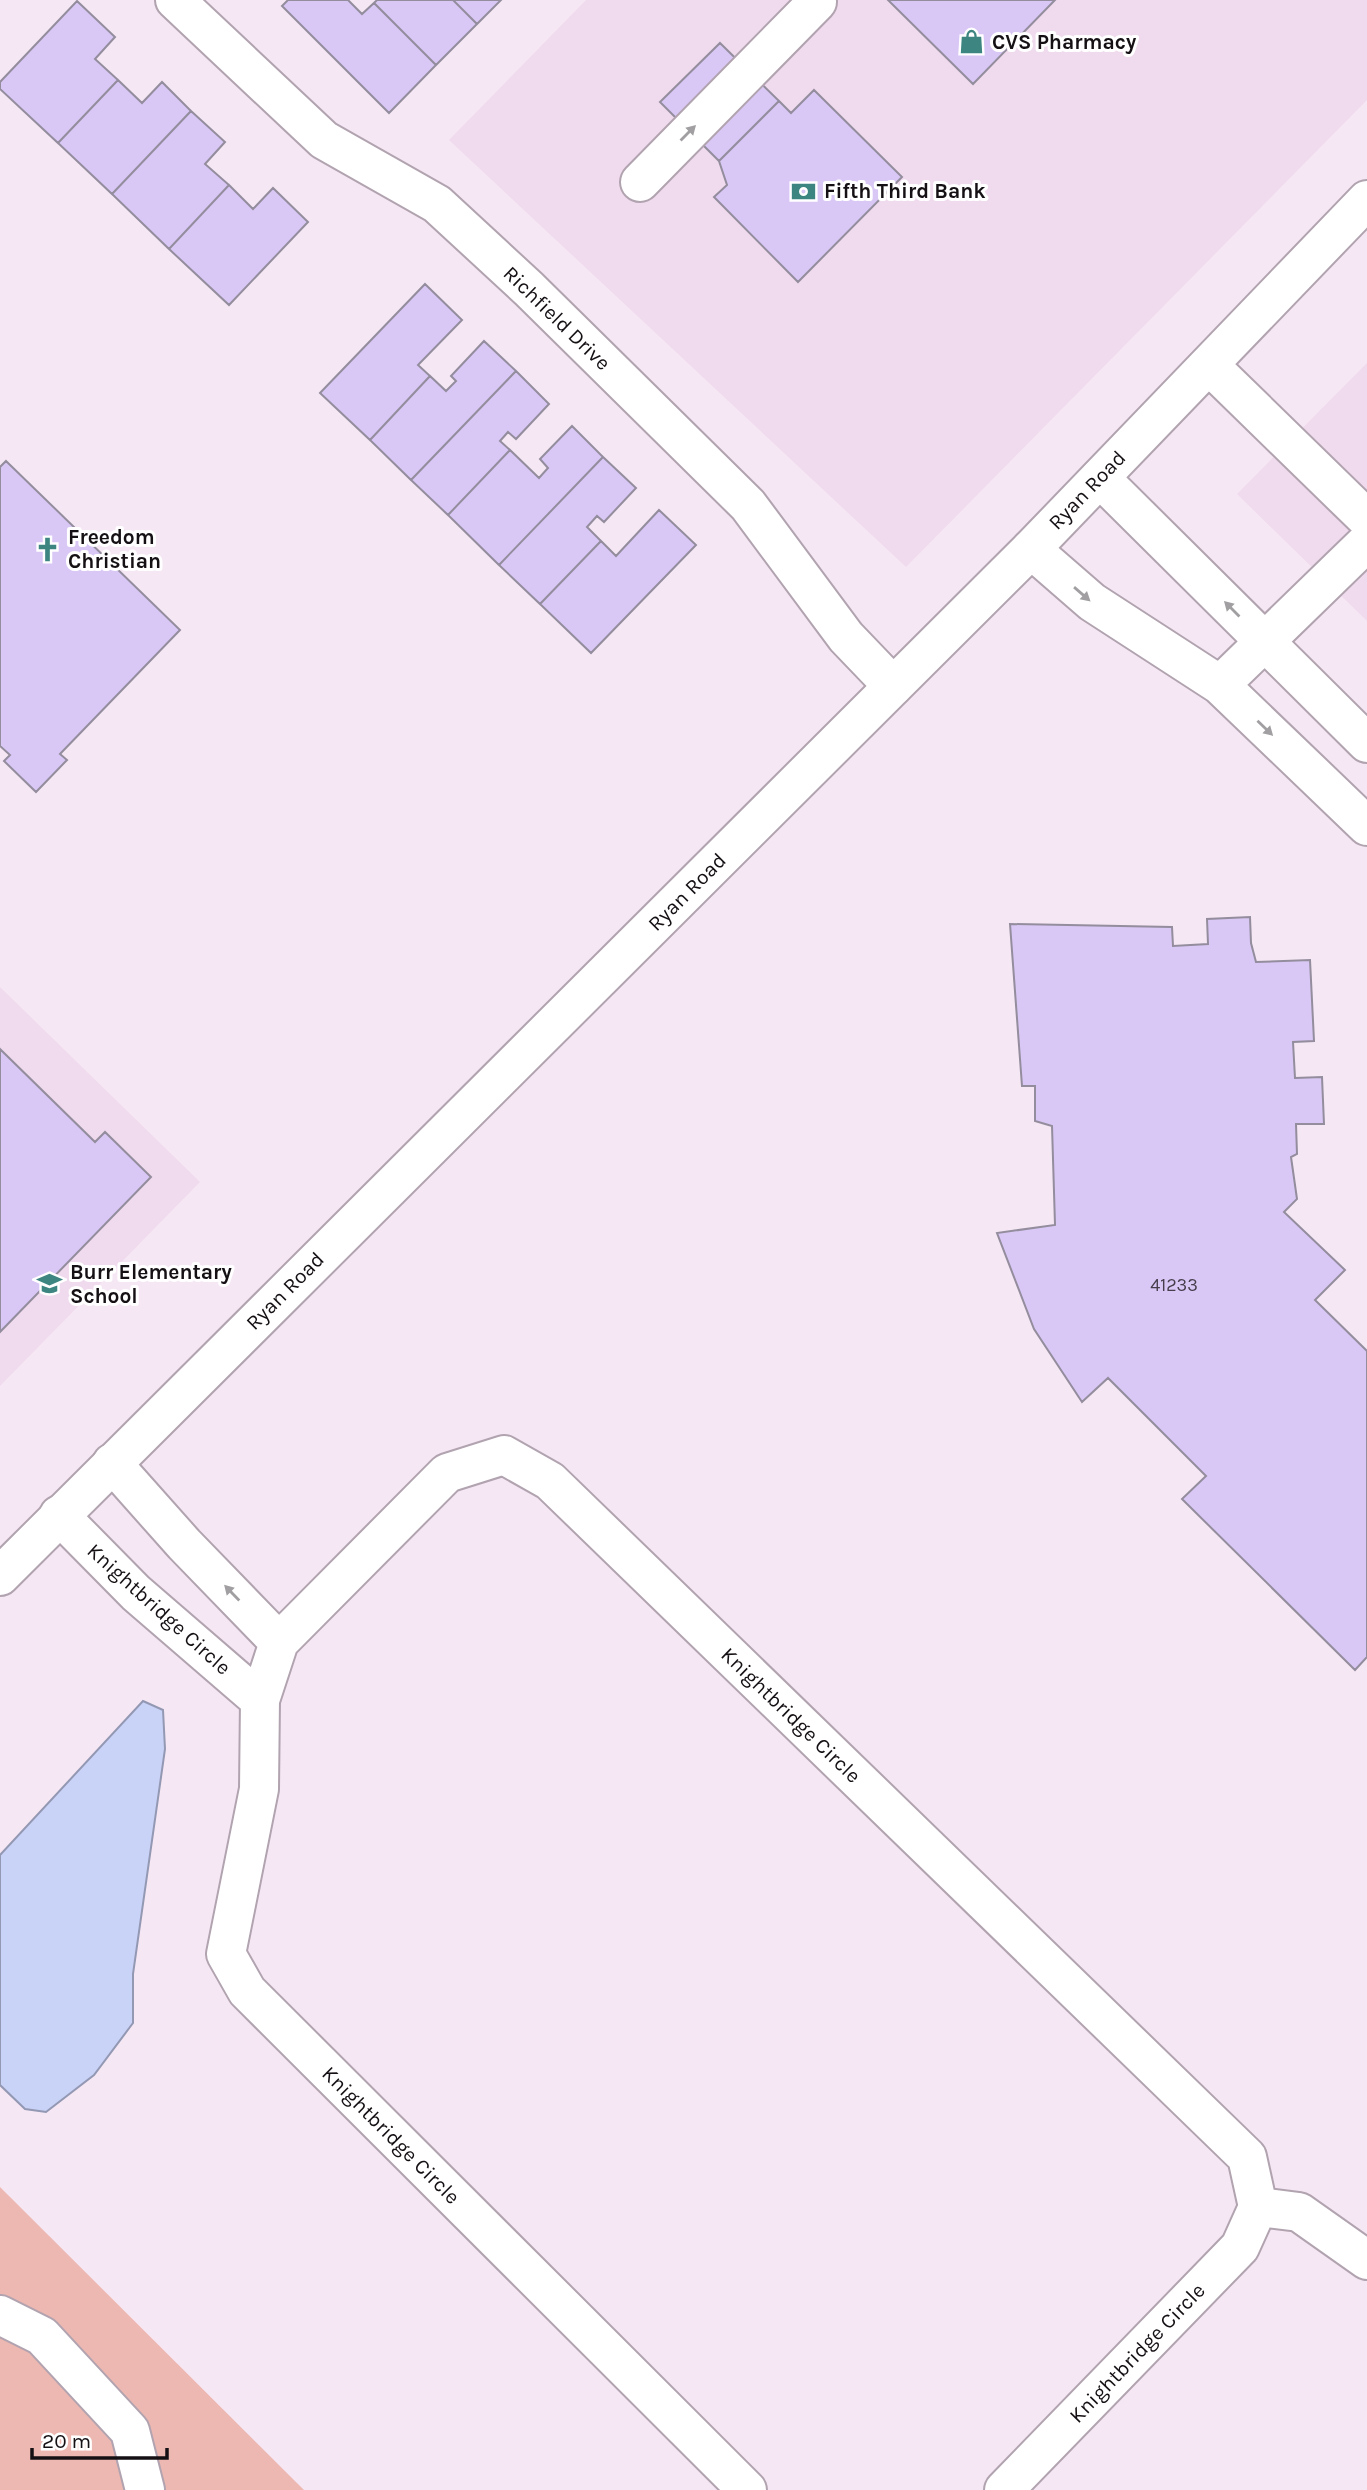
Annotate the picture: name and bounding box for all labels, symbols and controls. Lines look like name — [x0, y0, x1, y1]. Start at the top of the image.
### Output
shop icon: CVS Pharmacy — [958, 28, 986, 56]
place label: CVS Pharmacy — [992, 30, 1137, 54]
one-way arrow — [679, 125, 696, 142]
bank icon: Fifth Third Bank — [790, 177, 818, 205]
place label: Fifth Third Bank — [824, 179, 986, 203]
street label: Richfield Drive — [499, 261, 615, 375]
street label: Ryan Road — [1044, 446, 1130, 534]
place label: Freedom Christian — [68, 525, 161, 573]
church icon: Freedom Christian — [34, 535, 62, 563]
one-way arrow — [1074, 586, 1091, 601]
one-way arrow — [1223, 600, 1240, 617]
one-way arrow — [1256, 720, 1273, 736]
street label: Ryan Road — [643, 848, 731, 936]
street label: Ryan Road — [241, 1247, 329, 1335]
place label: Burr Elementary School — [70, 1260, 232, 1308]
school or university icon: Burr Elementary School — [36, 1270, 64, 1298]
house number: 41233 — [1150, 1274, 1198, 1296]
street label: Knightbridge Circle — [82, 1538, 236, 1680]
one-way arrow — [223, 1585, 240, 1602]
street label: Knightbridge Circle — [716, 1642, 866, 1788]
street label: Knightbridge Circle — [317, 2061, 465, 2209]
street label: Knightbridge Circle — [1064, 2278, 1210, 2428]
scale bar — [32, 2416, 166, 2460]
text: 20 m — [42, 2429, 91, 2453]

